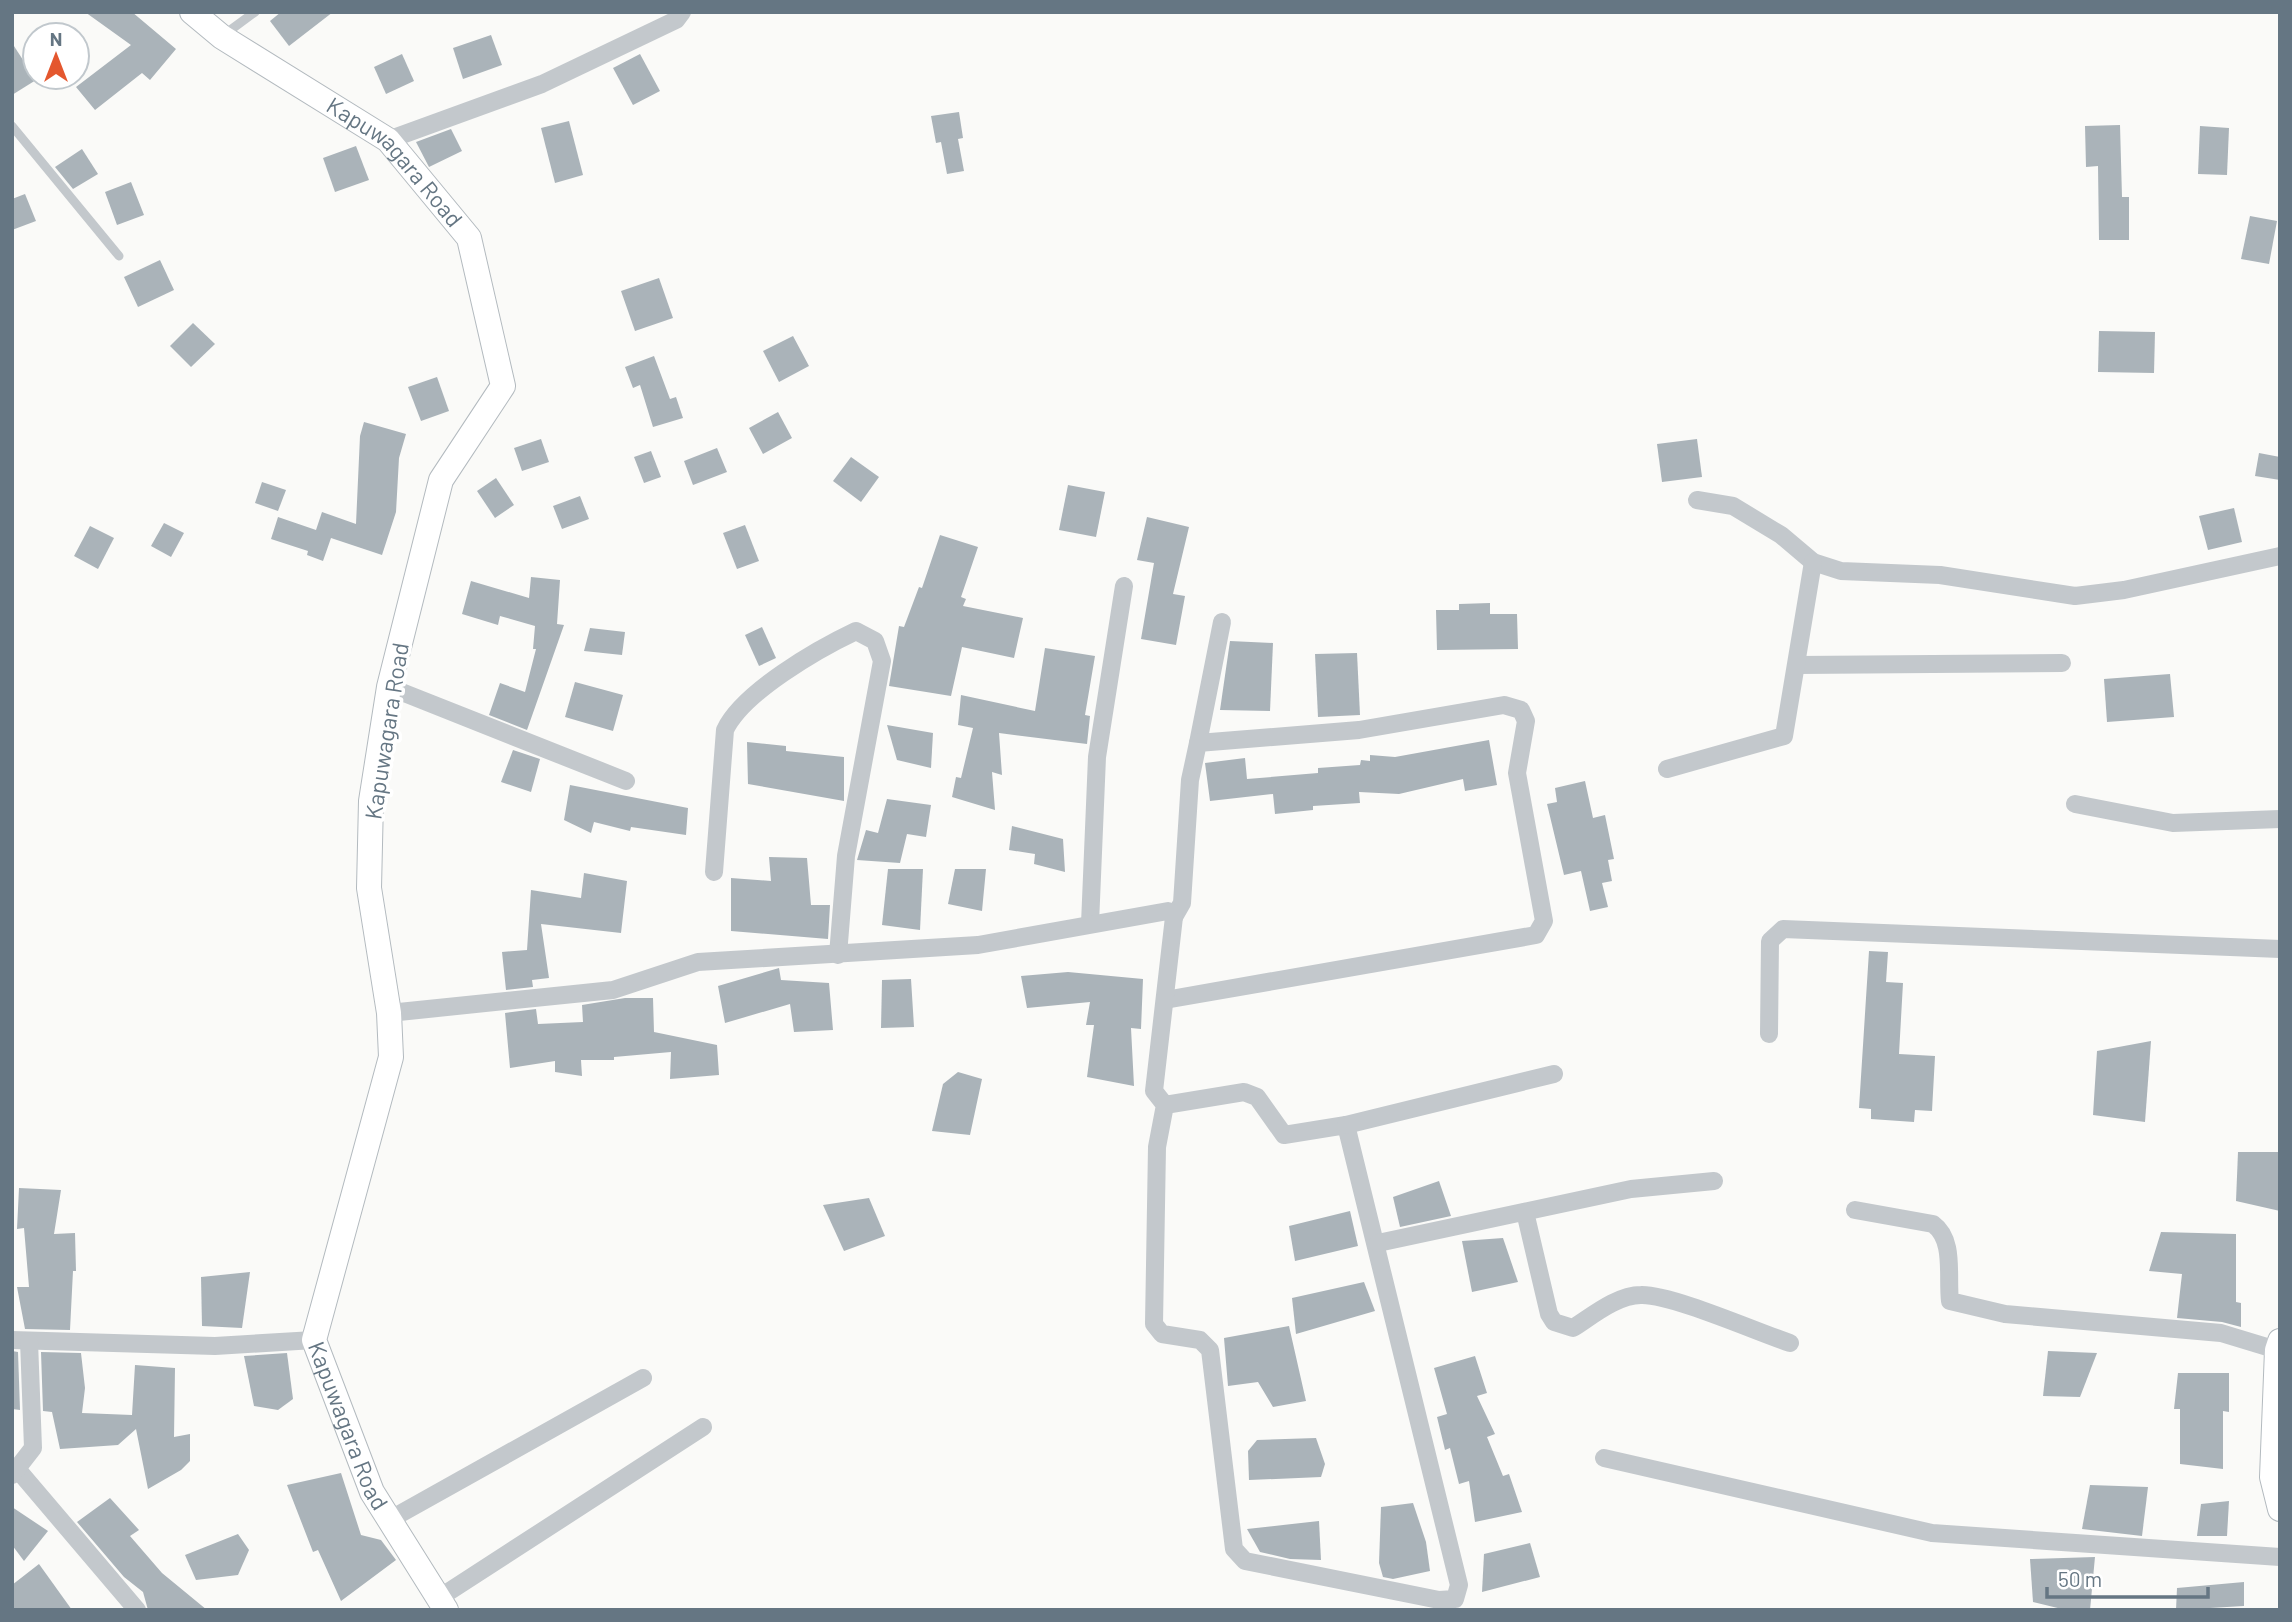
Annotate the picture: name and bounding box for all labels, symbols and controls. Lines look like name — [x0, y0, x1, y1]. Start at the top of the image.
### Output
north arrow — [21, 21, 91, 91]
text: N — [50, 27, 62, 50]
street label: Kapuwagara Road — [322, 90, 469, 232]
street label: Kapuwagara Road — [358, 640, 414, 821]
street label: Kapuwagara Road — [303, 1337, 395, 1515]
scale bar — [2047, 1556, 2208, 1600]
text: 50 m — [2058, 1566, 2102, 1591]

